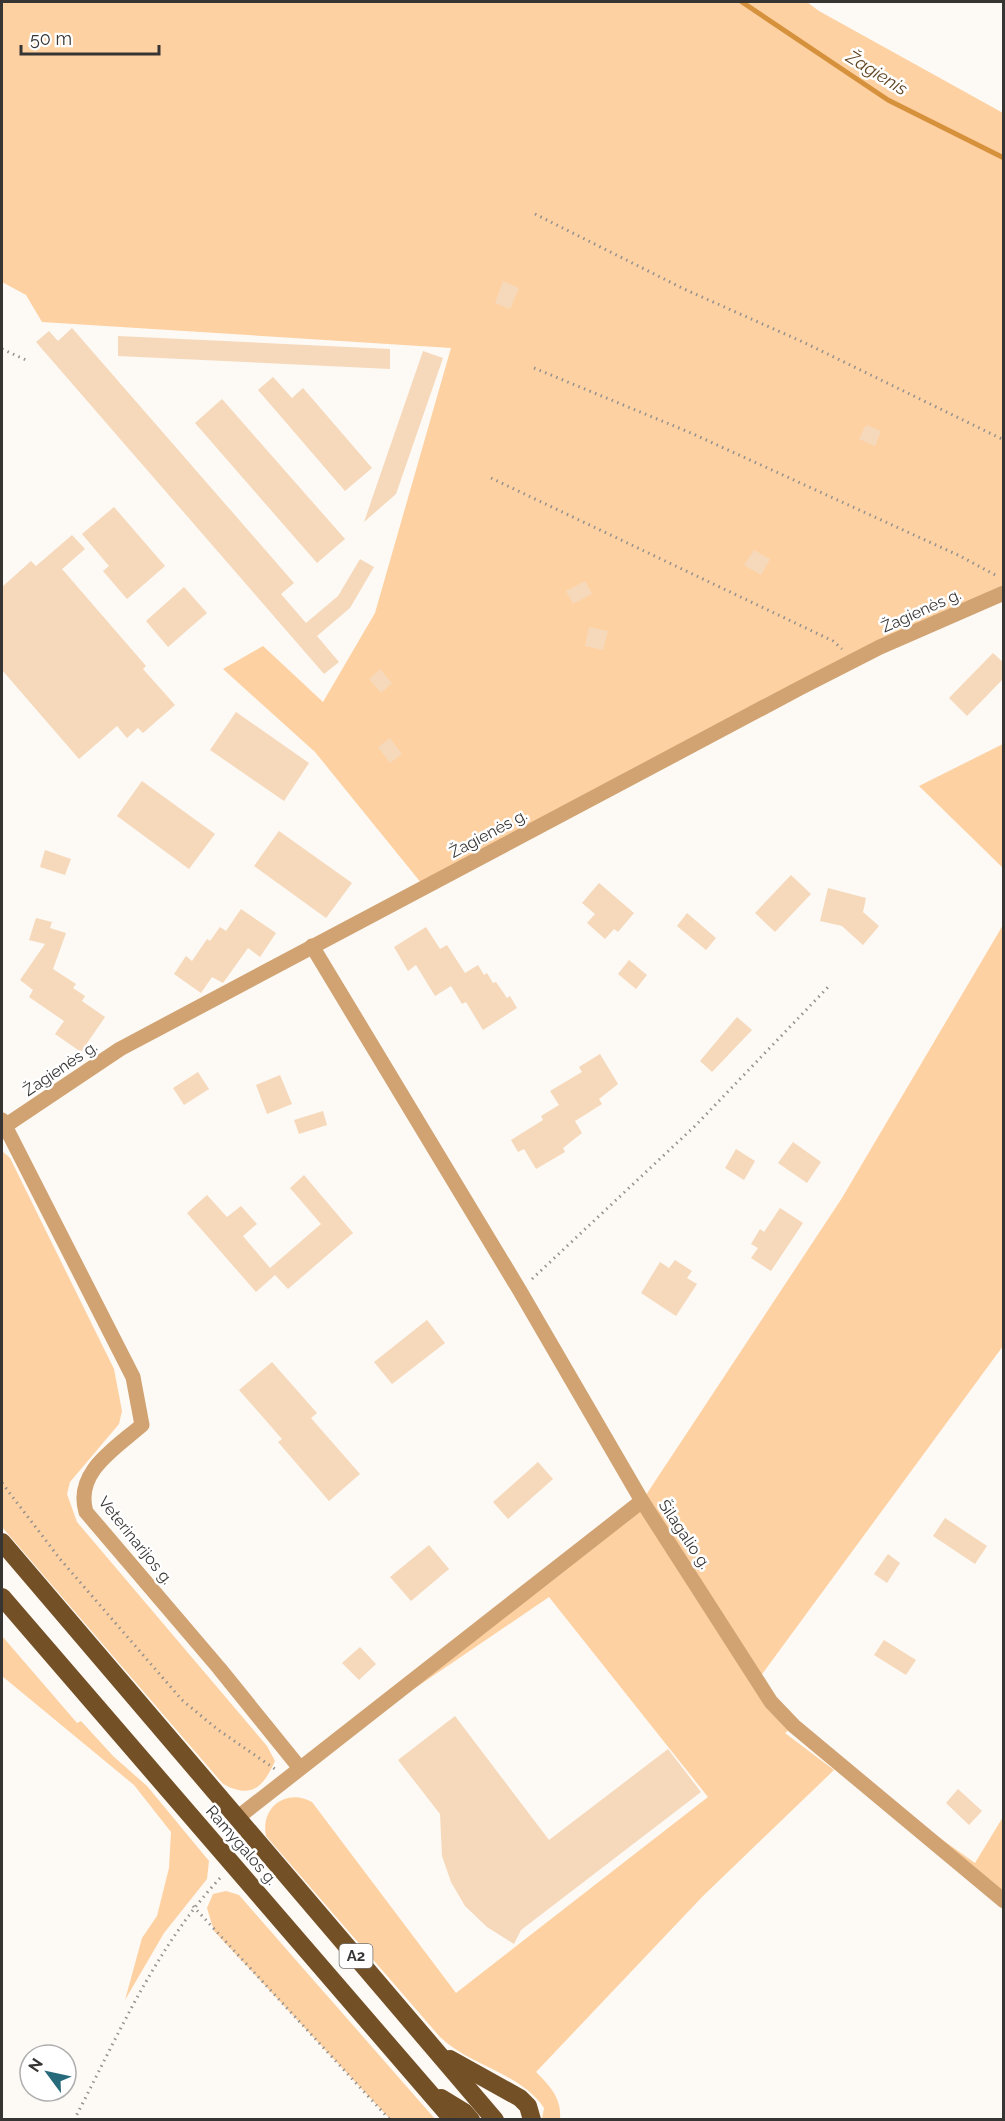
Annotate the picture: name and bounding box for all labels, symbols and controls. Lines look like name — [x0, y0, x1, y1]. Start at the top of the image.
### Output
scale bar — [21, 18, 159, 56]
text: 50 m — [30, 28, 72, 49]
water label: Žagienis — [842, 44, 913, 100]
street label: Žagienės g. — [878, 584, 964, 636]
street label: Žagienės g. — [446, 804, 530, 862]
street label: Žagienės g. — [19, 1036, 101, 1100]
street label: Veterinarijos g. — [94, 1492, 177, 1588]
street label: Šilagalio g. — [655, 1496, 715, 1572]
street label: Ramygalos g. — [202, 1802, 281, 1889]
road number: A2 — [340, 1944, 372, 1968]
north arrow — [18, 2043, 78, 2103]
text: N — [25, 2055, 47, 2075]

